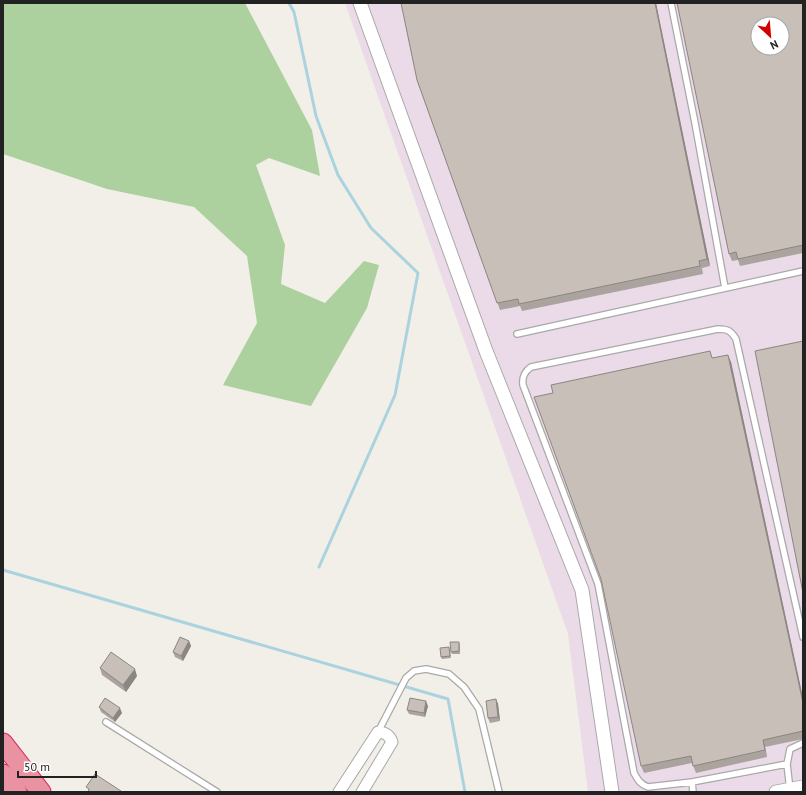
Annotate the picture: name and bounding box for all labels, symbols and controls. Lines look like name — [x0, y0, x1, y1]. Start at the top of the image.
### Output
north arrow — [750, 16, 790, 56]
text: N — [768, 37, 781, 53]
scale bar — [18, 753, 96, 779]
text: 50 m — [24, 759, 50, 774]

